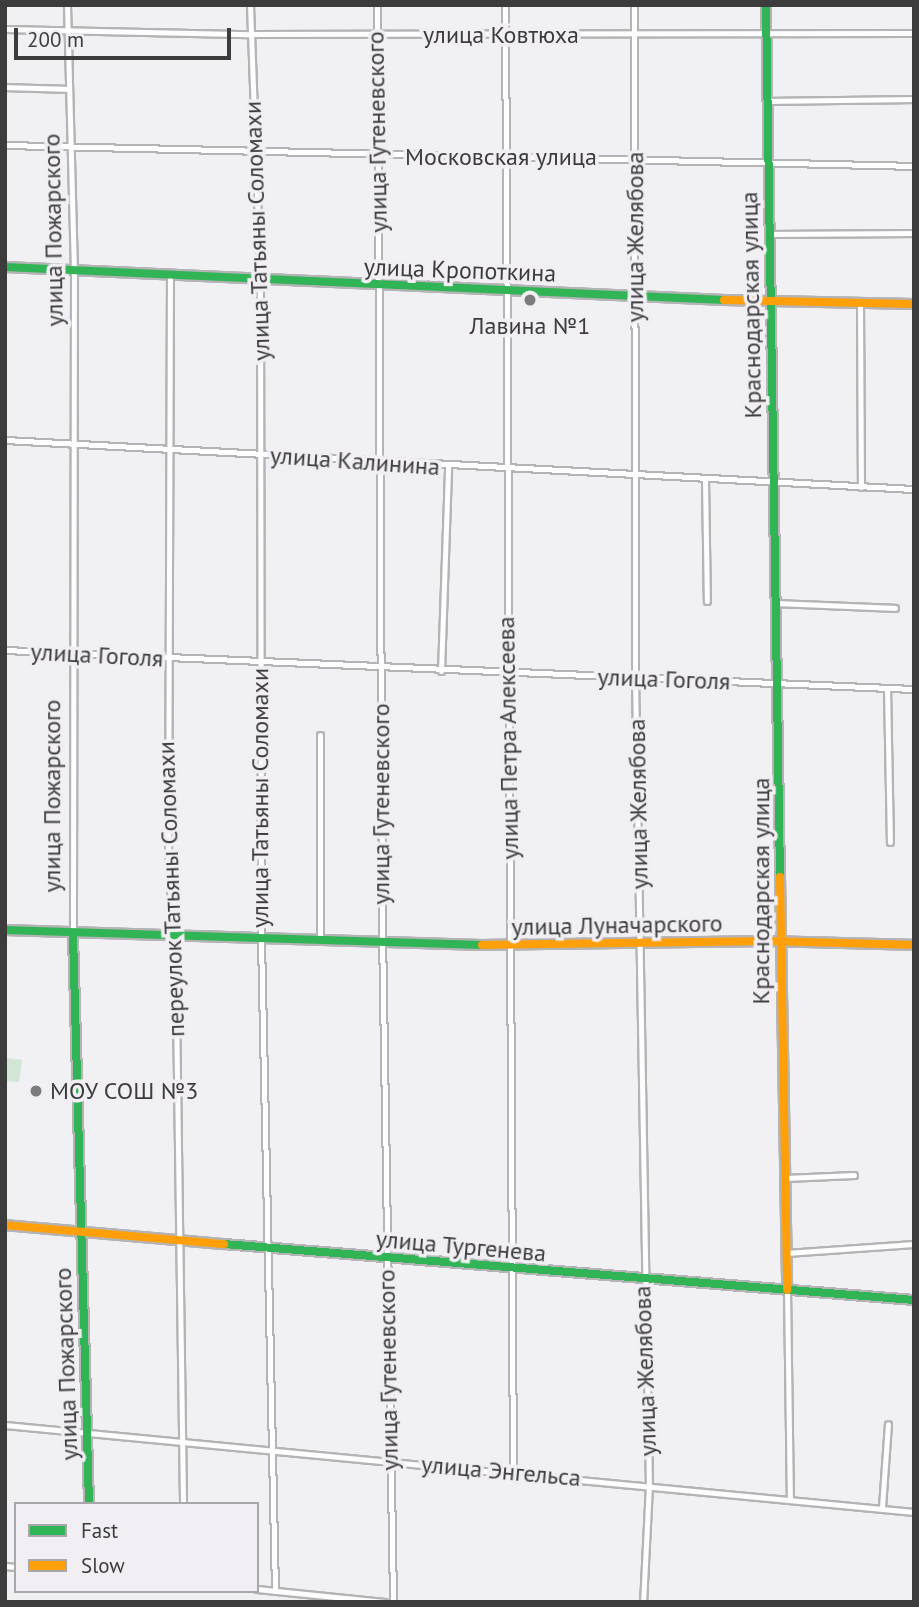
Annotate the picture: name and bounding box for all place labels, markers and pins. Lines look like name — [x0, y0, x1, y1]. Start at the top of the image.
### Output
marker: Лавина №1 — [522, 292, 538, 308]
place label: Лавина №1 — [470, 312, 590, 340]
place label: МОУ СОШ №3 — [50, 1077, 199, 1105]
marker: МОУ СОШ №3 — [28, 1083, 44, 1099]

